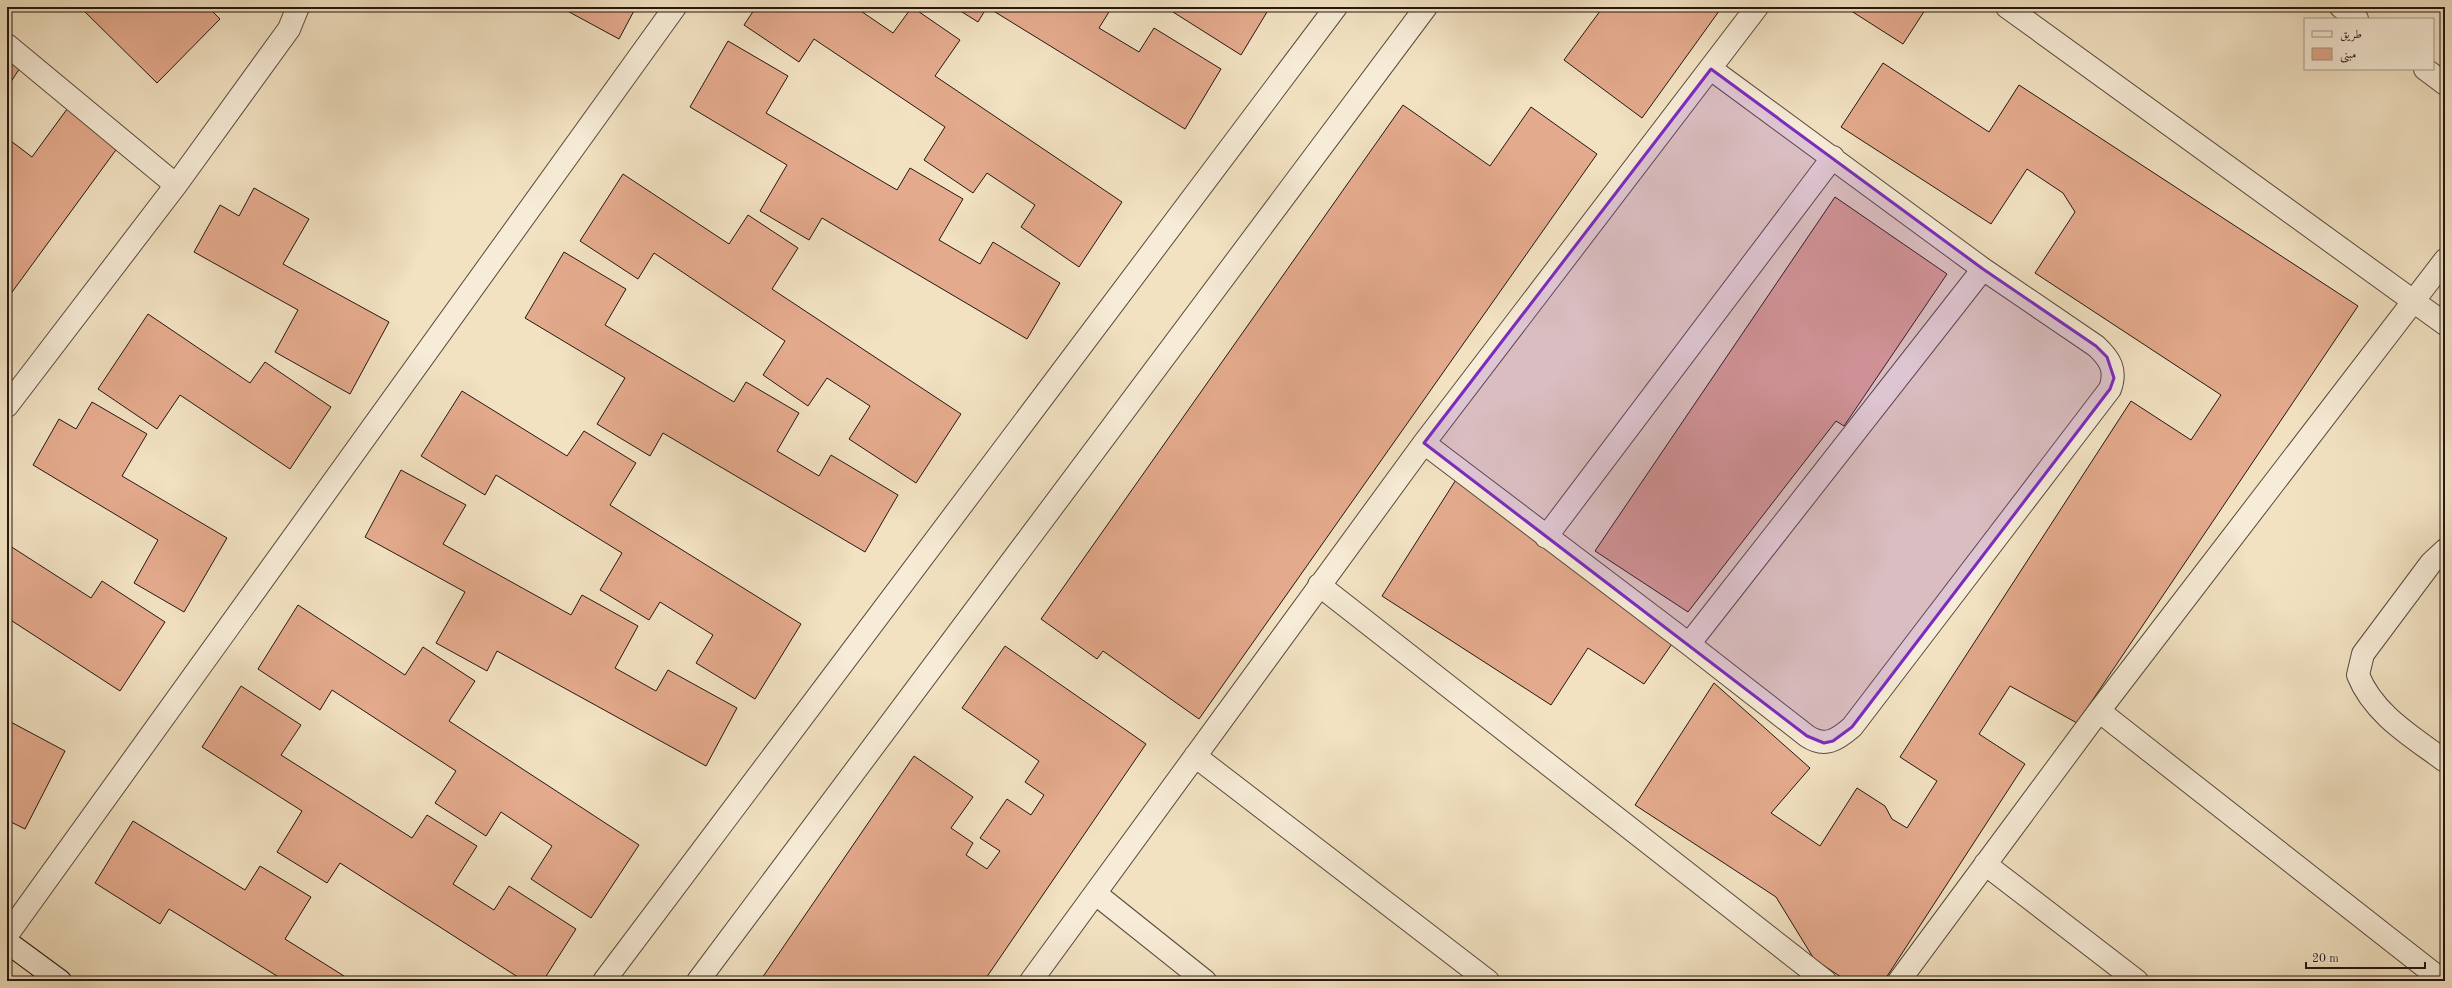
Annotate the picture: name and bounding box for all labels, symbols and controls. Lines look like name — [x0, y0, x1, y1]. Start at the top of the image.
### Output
legend — [2304, 18, 2434, 70]
text: طريق — [2340, 29, 2362, 42]
text: مبنى — [2340, 49, 2356, 63]
scale bar — [2306, 944, 2425, 970]
text: 20 m — [2312, 953, 2339, 965]

